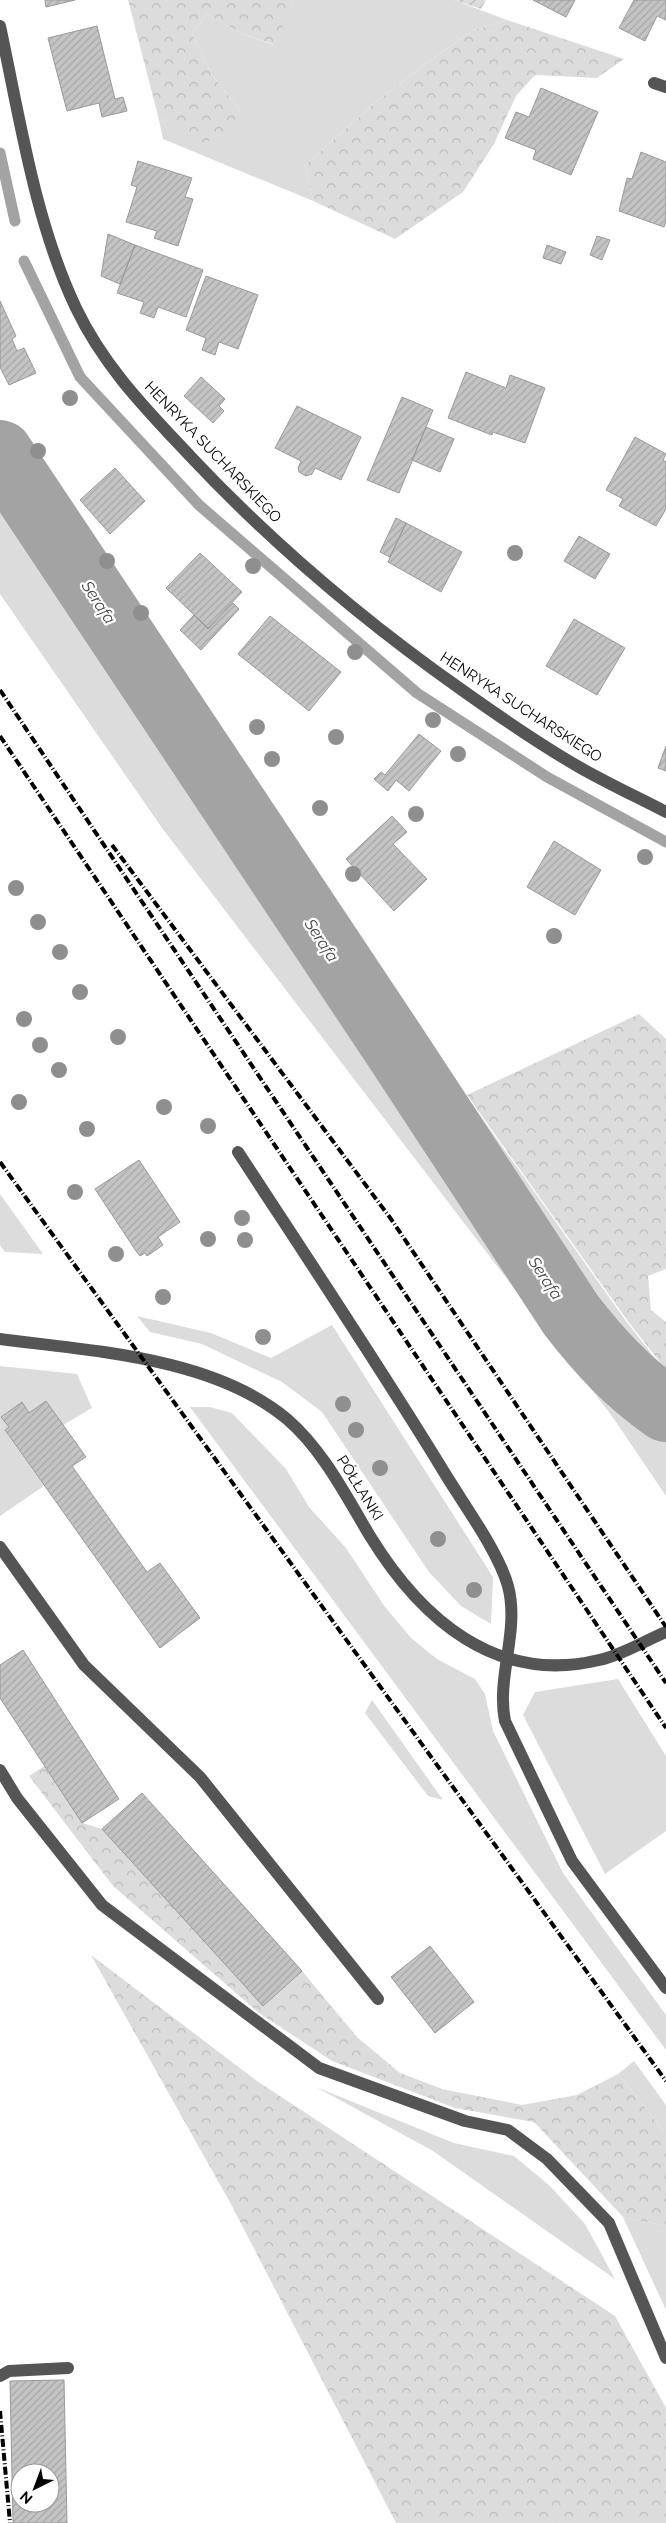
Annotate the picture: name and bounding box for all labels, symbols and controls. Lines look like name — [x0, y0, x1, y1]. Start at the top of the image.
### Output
street label: HENRYKA SUCHARSKIEGO — [141, 378, 285, 526]
water label: Serafa — [77, 576, 120, 628]
street label: HENRYKA SUCHARSKIEGO — [437, 648, 605, 766]
water label: Serafa — [300, 914, 343, 966]
water label: Serafa — [524, 1252, 567, 1304]
street label: PÓŁŁANKI — [333, 1452, 387, 1524]
north arrow — [10, 2463, 60, 2513]
text: N — [17, 2488, 36, 2507]

